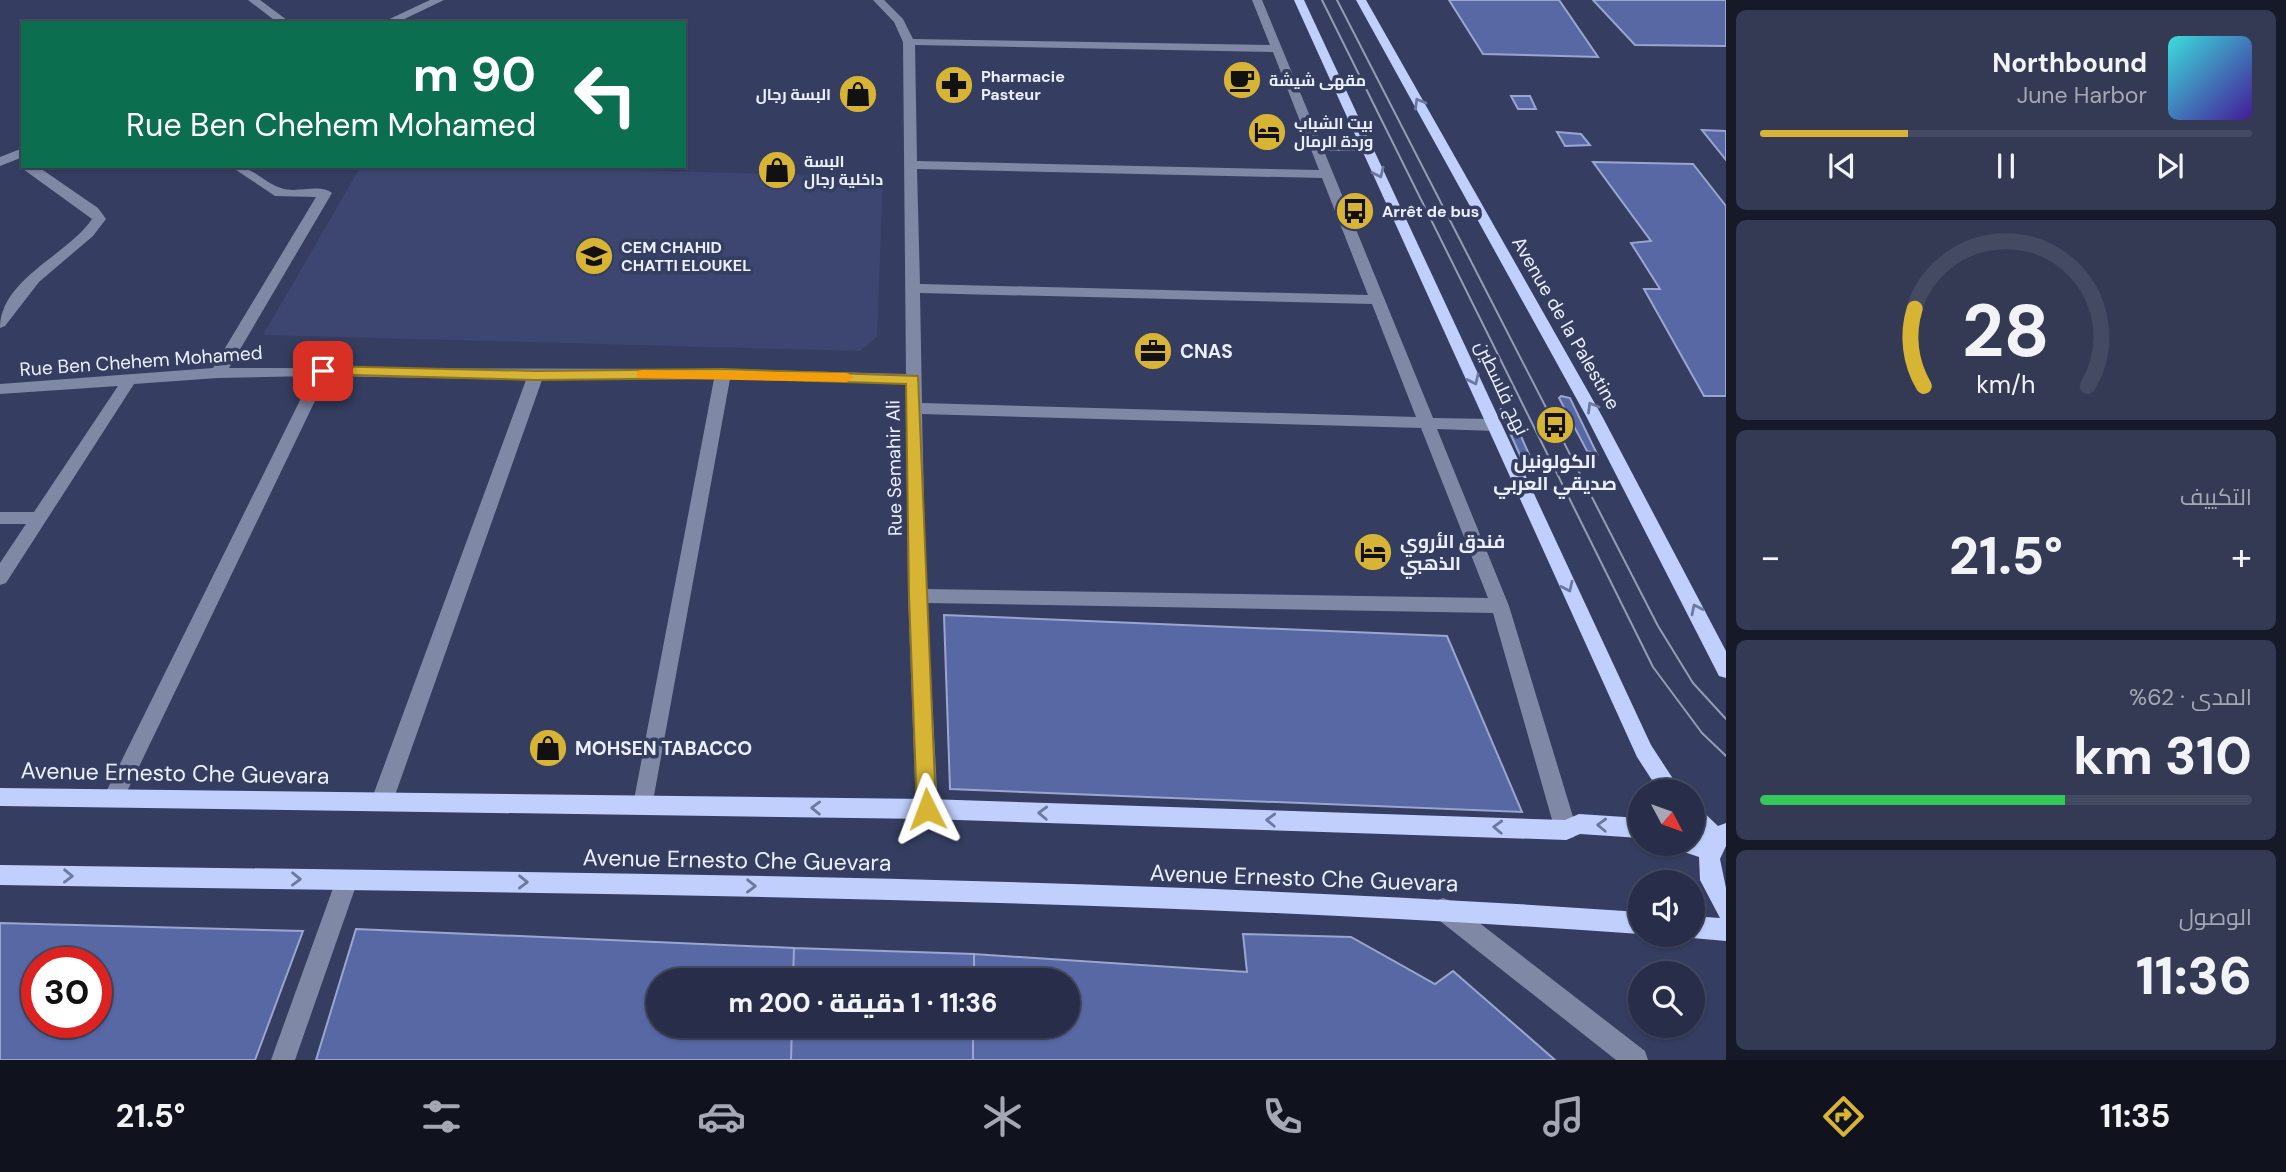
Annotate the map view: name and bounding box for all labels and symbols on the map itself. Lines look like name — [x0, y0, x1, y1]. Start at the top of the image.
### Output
cafe icon: مقهى شيشة — [1221, 59, 1263, 101]
pharmacy icon: Pharmacie Pasteur — [933, 64, 975, 106]
place label: Pharmacie Pasteur — [981, 66, 1065, 105]
place label: مقهى شيشة — [1269, 70, 1366, 91]
shop icon: البسة رجال — [837, 73, 879, 115]
place label: البسة رجال — [756, 84, 831, 105]
one-way arrow — [1414, 97, 1427, 110]
hotel icon: بيت الشباب وردة الرمال — [1246, 111, 1288, 153]
place label: بيت الشباب وردة الرمال — [1294, 113, 1373, 152]
shop icon: البسة داخلية رجال — [756, 149, 798, 191]
place label: البسة داخلية رجال — [804, 151, 883, 190]
one-way arrow — [1371, 166, 1385, 179]
bus stop icon: Arrêt de bus — [1334, 190, 1376, 232]
place label: Arrêt de bus — [1382, 201, 1479, 222]
street label: Avenue de la Palestine — [1506, 232, 1626, 414]
school or university icon: CEM CHAHID CHATTI ELOUKEL — [573, 235, 615, 277]
place label: CEM CHAHID CHATTI ELOUKEL — [621, 237, 751, 276]
office icon: CNAS — [1132, 330, 1174, 372]
street label: نهج فلسطين — [1468, 337, 1535, 440]
place label: CNAS — [1180, 339, 1233, 364]
street label: Rue Ben Chehem Mohamed — [19, 340, 263, 382]
pin — [293, 341, 353, 401]
one-way arrow — [1466, 373, 1480, 385]
street label: Rue Semahir Ali — [880, 400, 908, 536]
one-way arrow — [1587, 401, 1600, 414]
bus stop icon: الكولونيل صديقي العربي — [1534, 404, 1576, 446]
place label: الكولونيل صديقي العربي — [1493, 449, 1617, 499]
place label: فندق الأروي الذهبي — [1400, 529, 1505, 579]
hotel icon: فندق الأروي الذهبي — [1352, 531, 1394, 573]
one-way arrow — [1560, 580, 1574, 592]
one-way arrow — [1691, 604, 1705, 616]
shop icon: MOHSEN TABACCO — [527, 727, 569, 769]
place label: MOHSEN TABACCO — [575, 736, 752, 761]
street label: Avenue Ernesto Che Guevara — [20, 755, 330, 791]
position arrow — [890, 772, 964, 846]
north arrow — [1628, 779, 1704, 856]
one-way arrow — [810, 800, 821, 815]
one-way arrow — [1037, 805, 1048, 820]
one-way arrow — [1265, 812, 1275, 828]
one-way arrow — [1597, 817, 1608, 832]
one-way arrow — [1492, 820, 1503, 835]
street label: Avenue Ernesto Che Guevara — [582, 842, 892, 878]
street label: Avenue Ernesto Che Guevara — [1149, 858, 1459, 898]
one-way arrow — [63, 868, 74, 883]
one-way arrow — [291, 871, 301, 887]
one-way arrow — [518, 875, 529, 890]
one-way arrow — [746, 878, 756, 894]
speed limit sign: 30 — [21, 947, 112, 1038]

